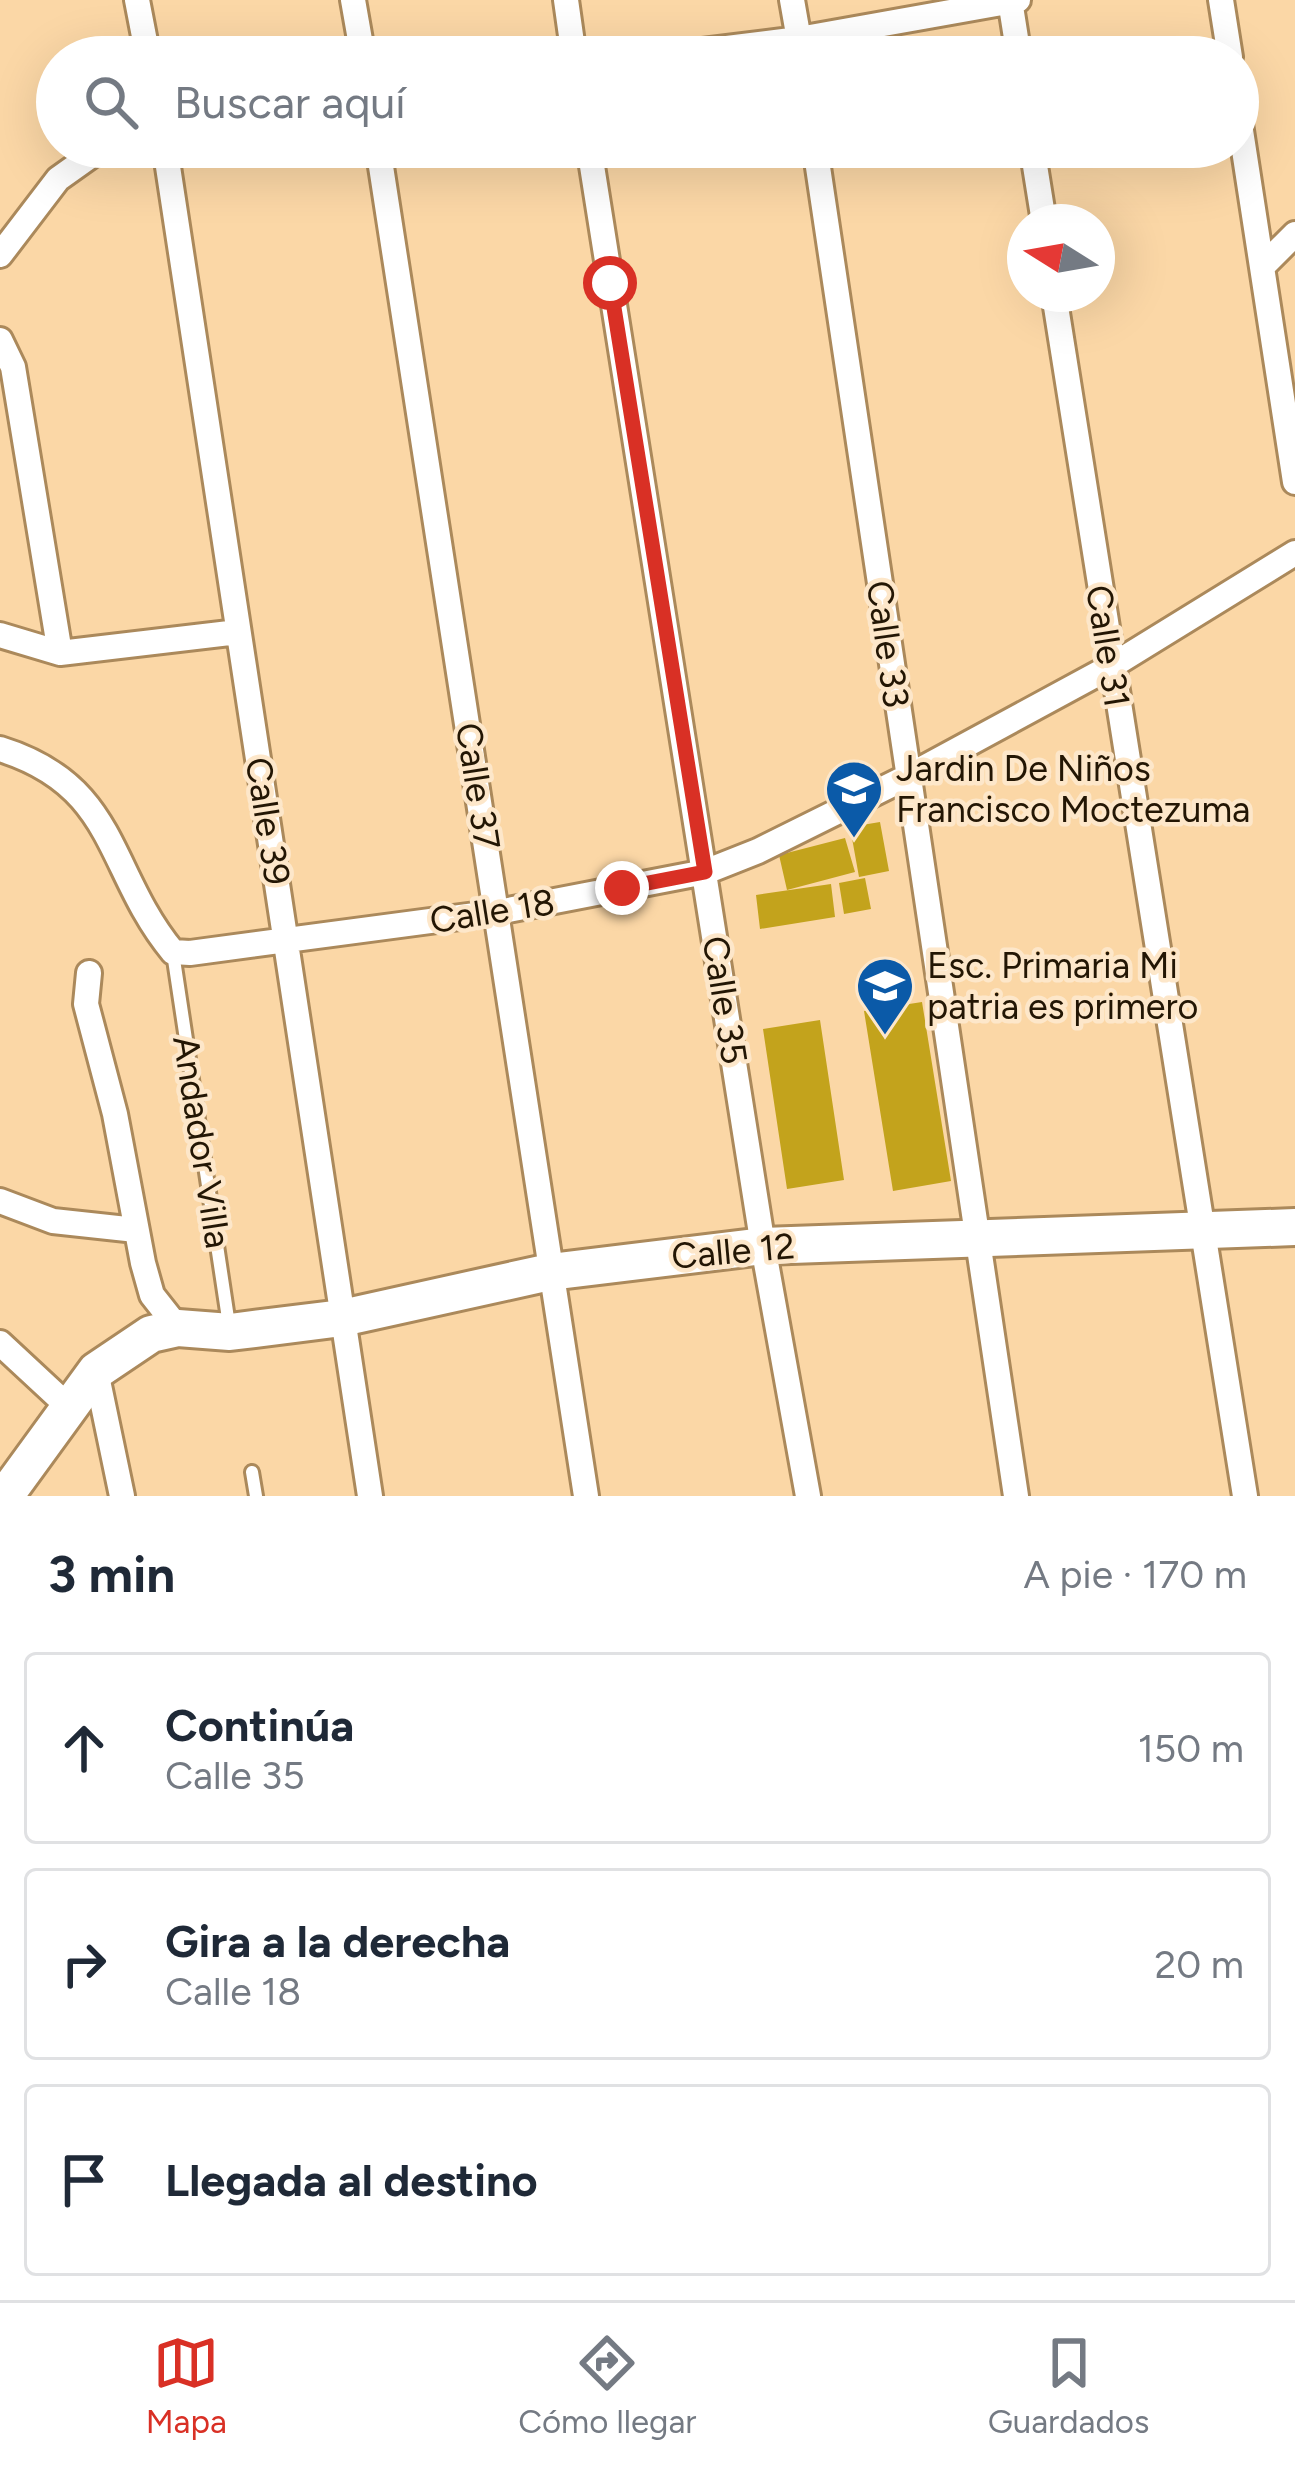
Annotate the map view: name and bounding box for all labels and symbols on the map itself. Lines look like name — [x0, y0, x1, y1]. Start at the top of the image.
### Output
north arrow — [1007, 204, 1115, 312]
route start — [583, 256, 637, 310]
street label: Calle 33 — [858, 578, 918, 710]
street label: Calle 31 — [1077, 582, 1139, 710]
street label: Calle 37 — [447, 720, 509, 852]
place label: Jardin De Niños Francisco Moctezuma — [896, 747, 1250, 831]
street label: Calle 39 — [237, 754, 299, 888]
school or university icon: Jardin De Niños Francisco Moctezuma — [823, 758, 885, 840]
route end — [595, 861, 649, 915]
street label: Calle 18 — [427, 880, 557, 942]
street label: Calle 35 — [694, 933, 756, 1067]
place label: Esc. Primaria Mi patria es primero — [927, 944, 1198, 1028]
school or university icon: Esc. Primaria Mi patria es primero — [854, 955, 916, 1037]
street label: Andador Villa — [164, 1033, 240, 1251]
street label: Calle 12 — [670, 1224, 796, 1278]

